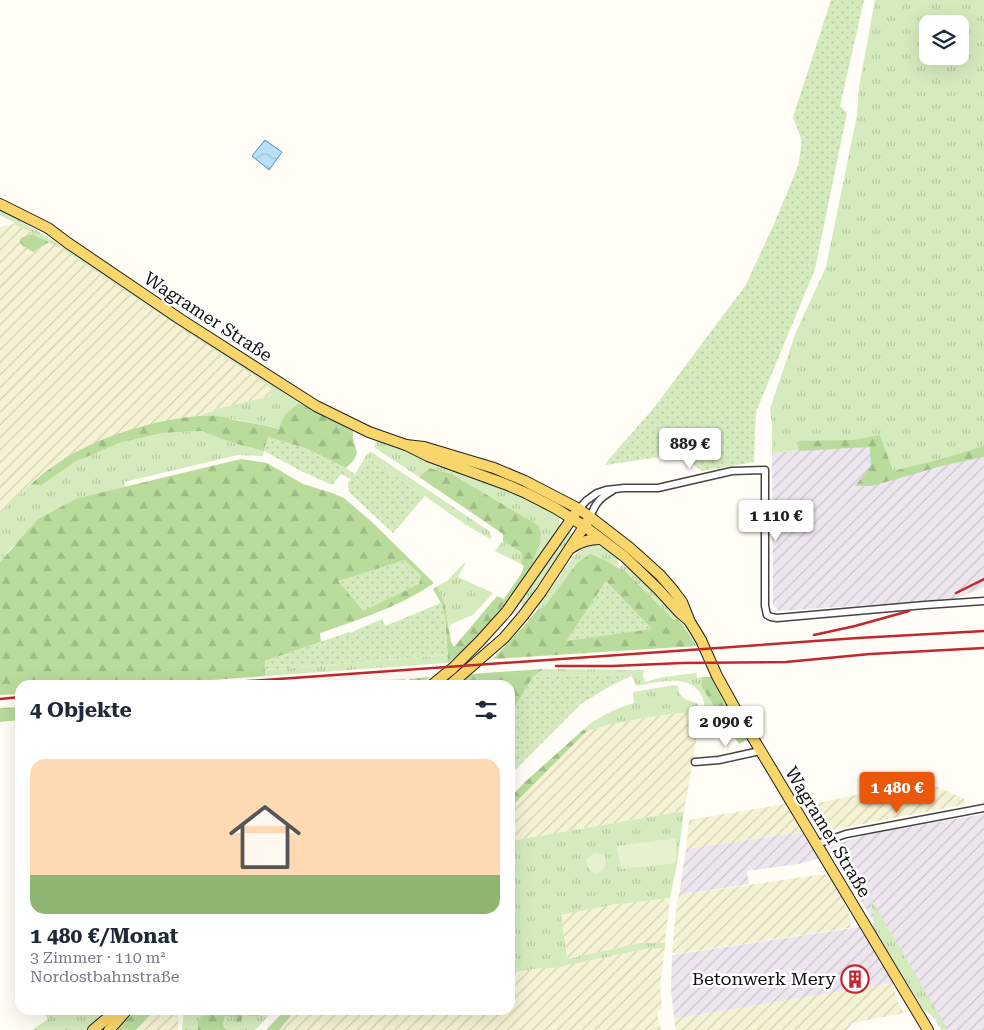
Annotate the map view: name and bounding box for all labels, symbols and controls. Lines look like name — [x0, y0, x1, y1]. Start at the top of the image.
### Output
map controls — [919, 15, 969, 65]
button: layers — [919, 15, 969, 65]
street label: Wagramer Straße — [140, 267, 276, 366]
pin: 889 € — [655, 428, 725, 470]
text: 889 € — [670, 434, 710, 453]
pin: 1 110 € — [730, 500, 822, 542]
text: 1 110 € — [750, 506, 802, 525]
icon: filters — [472, 696, 500, 724]
text: 4 Objekte — [30, 698, 132, 722]
pin: 2 090 € — [680, 706, 772, 748]
text: 2 090 € — [700, 712, 752, 731]
street label: Wagramer Straße — [781, 763, 876, 901]
pin: 1 480 € — [851, 772, 943, 814]
text: 1 480 € — [871, 778, 923, 797]
icon: home — [220, 792, 310, 882]
text: 1 480 €/Monat — [30, 924, 178, 948]
text: 3 Zimmer · 110 m² — [30, 948, 165, 967]
building icon: Betonwerk Mery — [840, 964, 870, 994]
text: Nordostbahnstraße — [30, 967, 179, 986]
place label: Betonwerk Mery — [692, 968, 836, 989]

